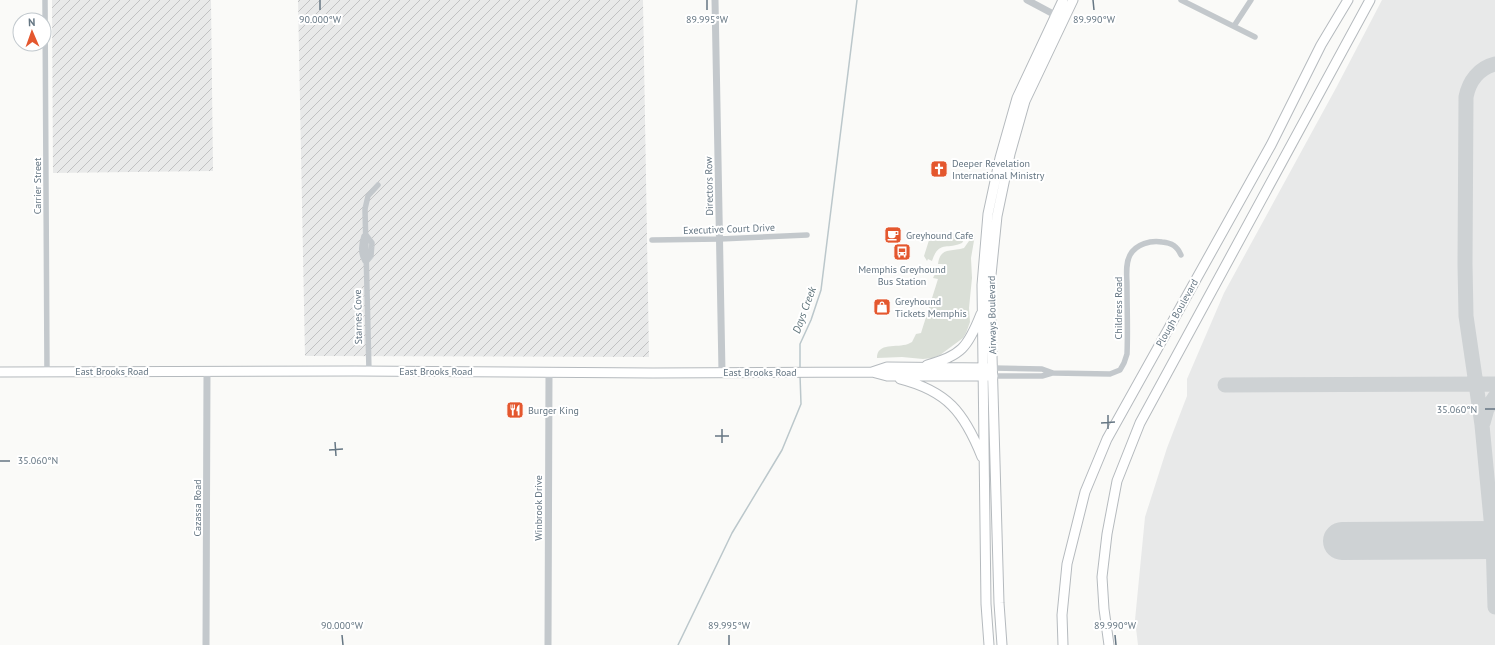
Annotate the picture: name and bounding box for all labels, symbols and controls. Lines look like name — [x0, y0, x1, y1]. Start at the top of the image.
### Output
north arrow — [12, 12, 52, 52]
text: 90.000°W — [299, 13, 342, 26]
text: 89.995°W — [686, 13, 729, 26]
text: 89.990°W — [1073, 13, 1116, 26]
text: N — [28, 15, 36, 29]
street label: Directors Row — [702, 156, 716, 216]
street label: Carrier Street — [31, 157, 44, 214]
place label: Deeper Revelation International Ministry — [952, 157, 1045, 182]
church icon: Deeper Revelation International Ministry — [929, 159, 949, 179]
street label: Executive Court Drive — [683, 221, 775, 237]
cafe icon: Greyhound Cafe — [883, 225, 903, 245]
place label: Greyhound Cafe — [906, 229, 973, 242]
bus stop icon: Memphis Greyhound Bus Station — [892, 242, 912, 262]
place label: Memphis Greyhound Bus Station — [858, 263, 946, 288]
street label: Airways Boulevard — [985, 276, 999, 354]
street label: Childress Road — [1112, 277, 1125, 339]
street label: Plough Boulevard — [1153, 277, 1201, 349]
water label: Days Creek — [789, 284, 819, 335]
street label: Starnes Cove — [351, 289, 365, 345]
place label: Greyhound Tickets Memphis — [895, 295, 967, 320]
shop icon: Greyhound Tickets Memphis — [872, 297, 892, 317]
street label: East Brooks Road — [75, 365, 149, 378]
street label: East Brooks Road — [399, 365, 473, 378]
street label: East Brooks Road — [723, 366, 797, 379]
restaurant icon: Burger King — [505, 400, 525, 420]
text: 35.060°N — [1437, 403, 1477, 416]
place label: Burger King — [528, 404, 579, 417]
text: 35.060°N — [18, 454, 58, 467]
street label: Winbrook Drive — [532, 475, 545, 541]
street label: Cazassa Road — [191, 479, 204, 537]
text: 90.000°W — [321, 619, 364, 632]
text: 89.995°W — [708, 619, 751, 632]
text: 89.990°W — [1094, 619, 1137, 632]

